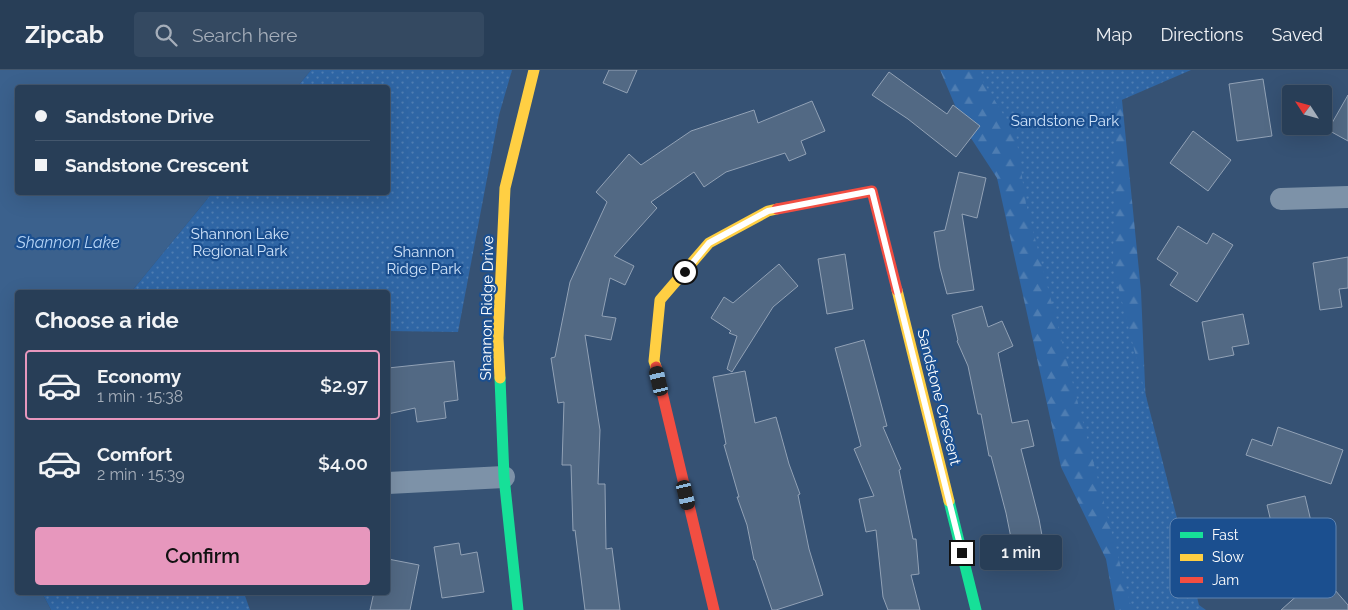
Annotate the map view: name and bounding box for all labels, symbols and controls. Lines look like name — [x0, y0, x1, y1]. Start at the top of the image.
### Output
search box — [134, 12, 484, 57]
text: Zipcab — [25, 20, 104, 49]
icon: search — [152, 21, 180, 49]
text: Search here — [192, 24, 297, 46]
text: Map — [1096, 24, 1132, 45]
text: Directions — [1160, 24, 1244, 45]
text: Saved — [1272, 24, 1323, 45]
north arrow — [1282, 85, 1332, 135]
map controls — [1282, 85, 1332, 135]
text: Sandstone Drive — [65, 105, 214, 127]
park label: Sandstone Park — [1011, 112, 1119, 130]
text: Sandstone Crescent — [65, 154, 248, 176]
park label: Shannon Lake Regional Park — [191, 225, 289, 260]
water label: Shannon Lake — [15, 233, 120, 252]
street label: Shannon Ridge Drive — [477, 235, 497, 381]
park label: Shannon Ridge Park — [387, 243, 461, 278]
route start — [674, 261, 696, 283]
text: Choose a ride — [35, 307, 179, 333]
street label: Sandstone Crescent — [913, 327, 965, 467]
icon: car — [37, 363, 82, 408]
text: Economy — [97, 365, 181, 387]
car — [648, 365, 669, 397]
text: $2.97 — [320, 374, 368, 396]
text: 1 min · 15:38 — [97, 387, 183, 406]
icon: car — [37, 441, 82, 486]
text: Comfort — [97, 443, 172, 465]
text: $4.00 — [318, 452, 368, 474]
text: 2 min · 15:39 — [97, 465, 185, 484]
car — [675, 479, 696, 511]
legend — [1170, 518, 1336, 598]
button: Confirm — [35, 527, 370, 585]
text: Fast — [1212, 527, 1239, 543]
callout: 1 min — [980, 536, 1062, 570]
route end — [951, 542, 973, 564]
text: 1 min — [1001, 543, 1041, 562]
text: Slow — [1212, 549, 1244, 565]
text: Jam — [1212, 572, 1239, 588]

